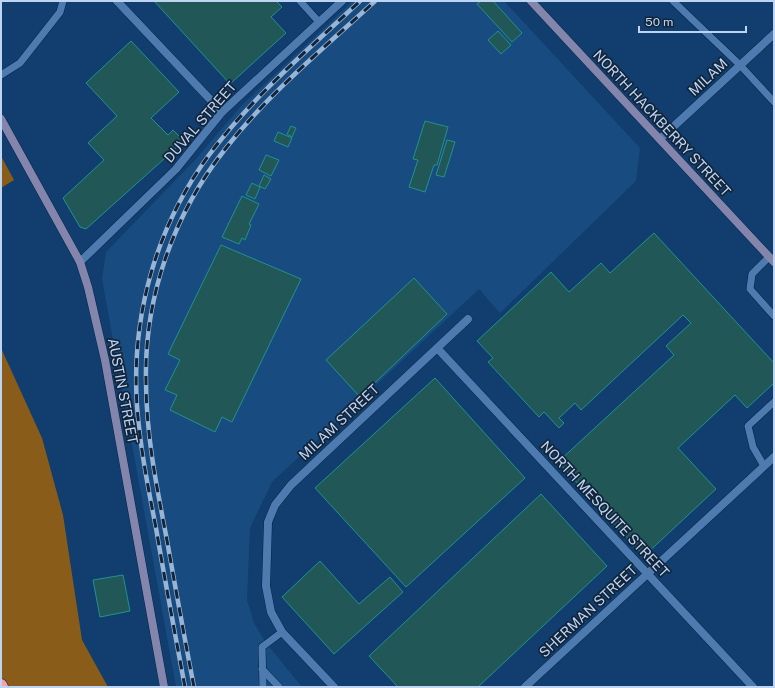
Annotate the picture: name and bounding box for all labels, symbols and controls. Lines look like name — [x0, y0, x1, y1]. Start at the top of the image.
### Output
scale bar — [639, 8, 746, 34]
text: 50 m — [645, 15, 673, 29]
street label: NORTH HACKBERRY STREET — [590, 47, 734, 199]
street label: MILAM — [685, 55, 731, 99]
street label: DUVAL STREET — [161, 78, 239, 166]
street label: AUSTIN STREET — [105, 337, 141, 445]
street label: MILAM STREET — [296, 381, 382, 463]
street label: NORTH MESQUITE STREET — [538, 438, 672, 580]
street label: SHERMAN STREET — [536, 562, 640, 660]

